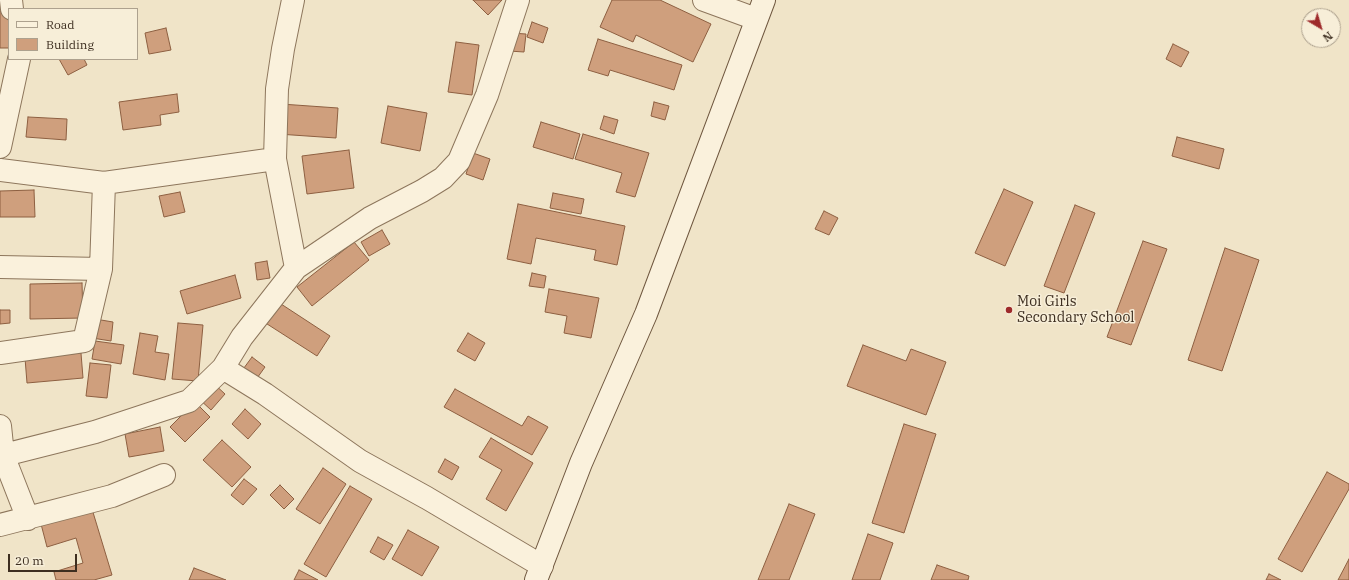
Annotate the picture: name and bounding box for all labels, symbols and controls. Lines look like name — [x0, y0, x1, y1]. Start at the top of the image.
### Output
legend — [8, 8, 138, 60]
north arrow — [1301, 8, 1341, 48]
text: Road — [46, 17, 75, 32]
text: N — [1320, 28, 1336, 45]
text: Building — [46, 37, 94, 52]
place label: Moi Girls Secondary School — [1017, 294, 1134, 326]
marker: Moi Girls Secondary School — [1004, 305, 1014, 315]
scale bar — [10, 546, 79, 572]
text: 20 m — [15, 553, 44, 568]

